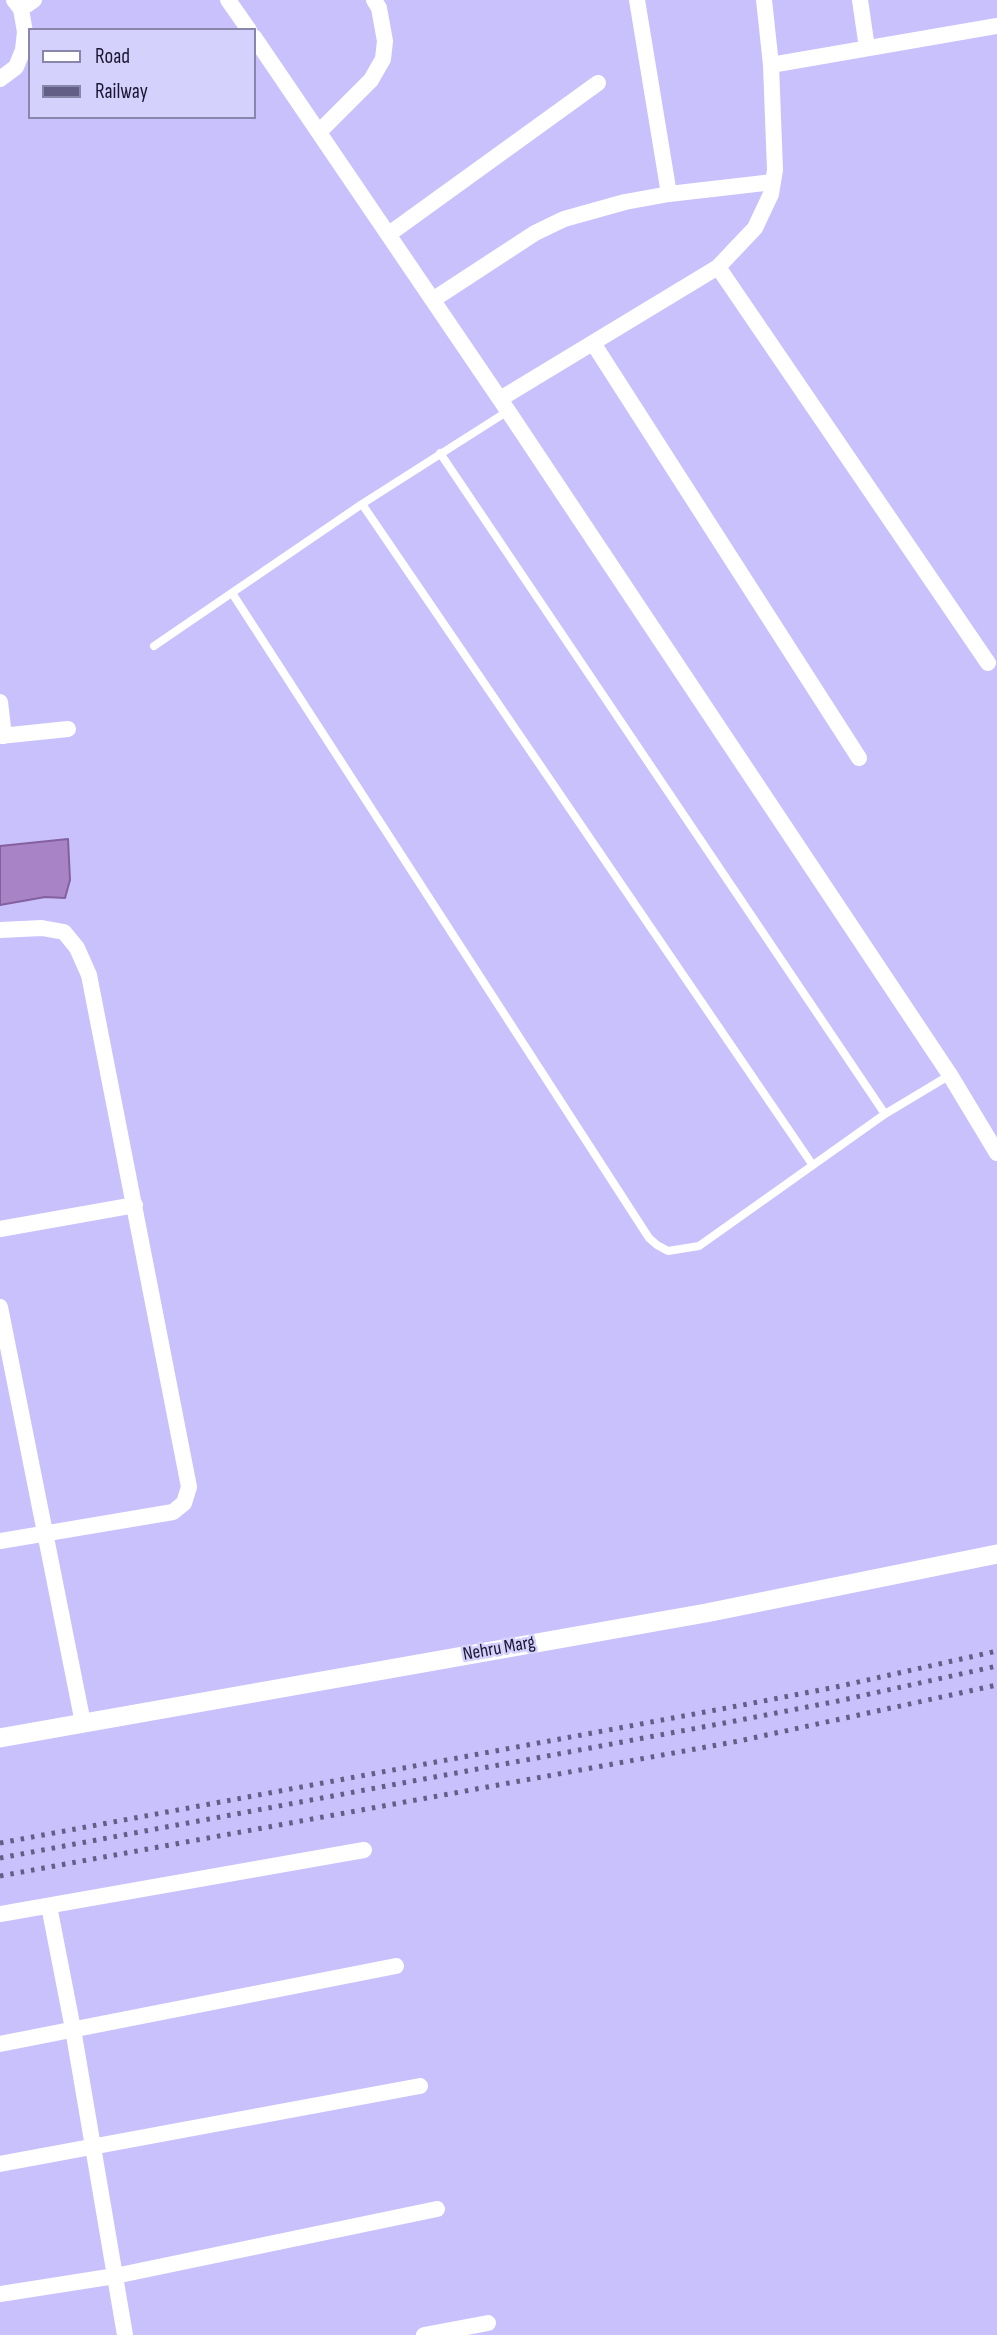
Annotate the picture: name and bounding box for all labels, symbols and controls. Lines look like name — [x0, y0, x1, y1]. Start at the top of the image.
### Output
legend — [28, 28, 256, 119]
text: Road — [95, 44, 130, 69]
text: Railway — [95, 79, 148, 104]
street label: Nehru Marg — [461, 1631, 537, 1667]

